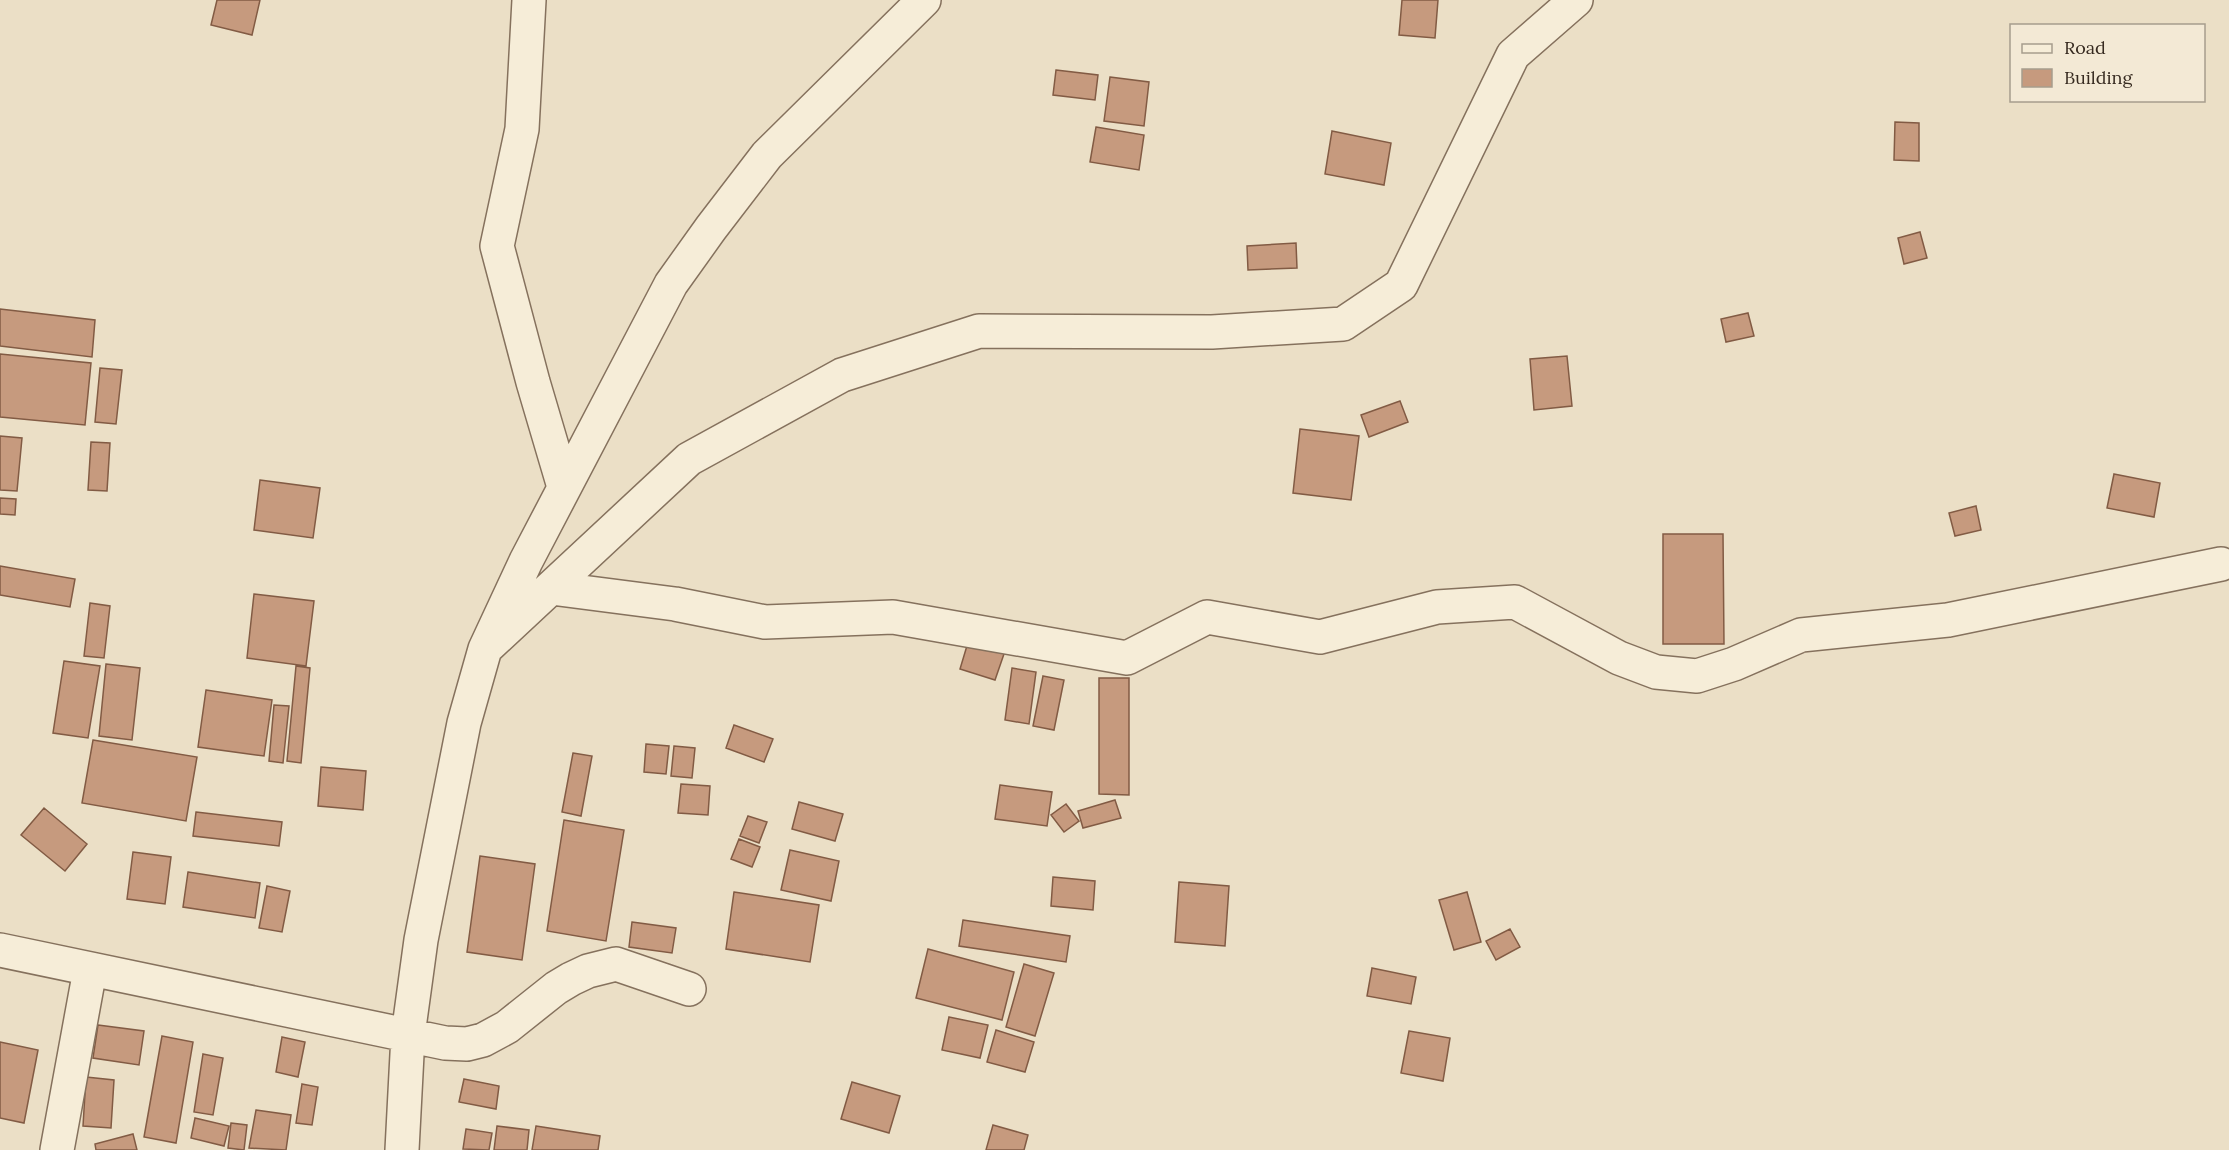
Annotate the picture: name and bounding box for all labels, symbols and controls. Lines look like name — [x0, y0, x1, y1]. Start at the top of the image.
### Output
legend — [2010, 24, 2205, 102]
text: Road — [2064, 36, 2106, 59]
text: Building — [2064, 66, 2134, 89]

